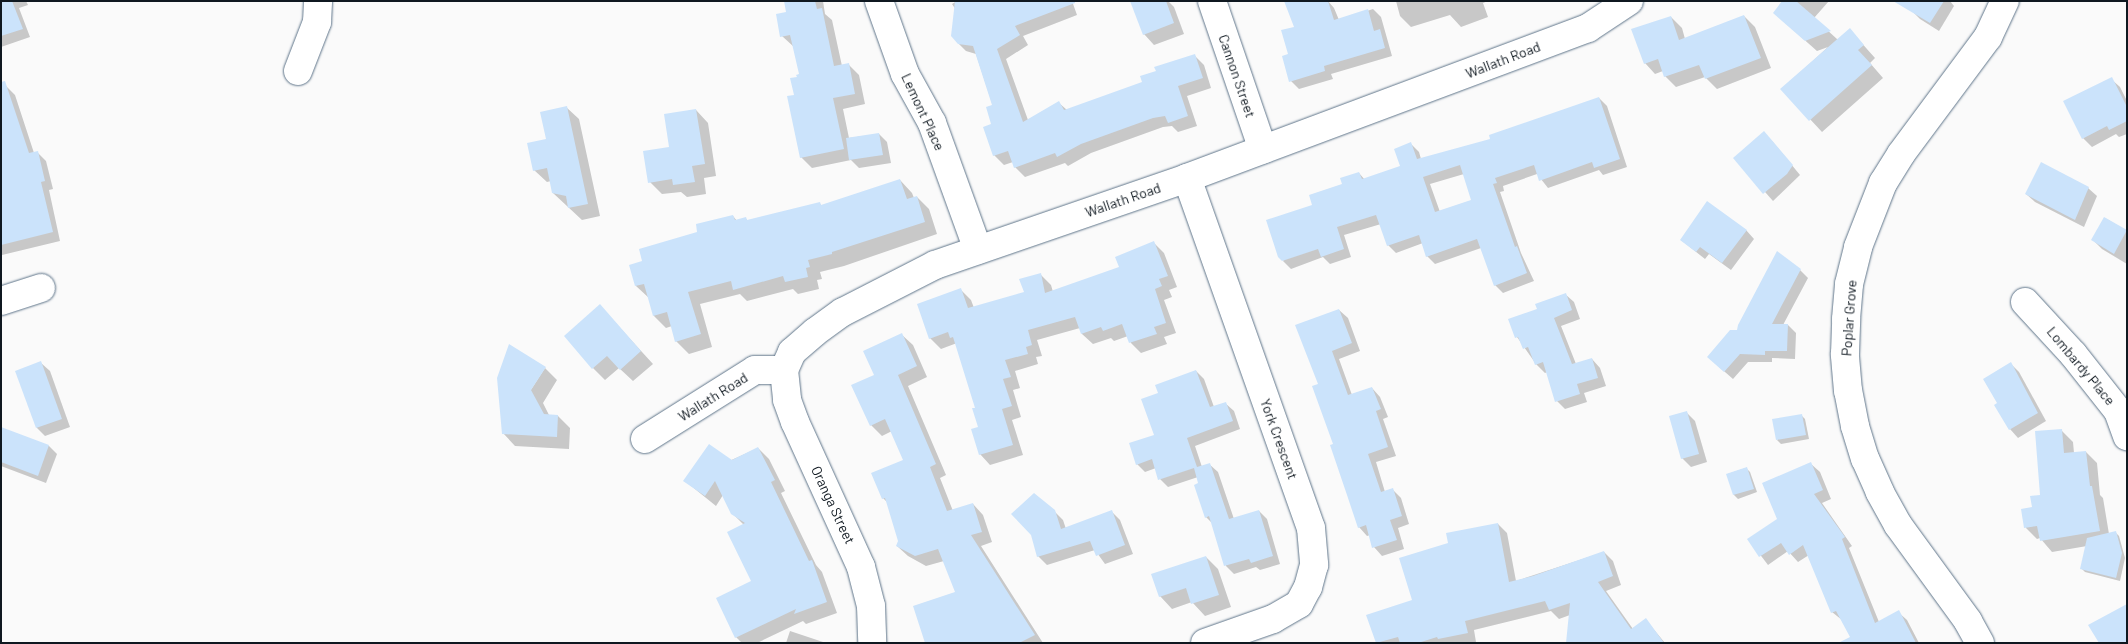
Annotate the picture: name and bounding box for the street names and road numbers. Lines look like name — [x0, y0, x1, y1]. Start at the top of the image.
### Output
street label: Cannon Street — [1215, 32, 1259, 120]
street label: Wallath Road — [1463, 38, 1543, 82]
street label: Lemont Place — [898, 71, 948, 153]
street label: Wallath Road — [1083, 179, 1163, 221]
street label: Poplar Grove — [1838, 279, 1860, 357]
street label: Lombardy Place — [2043, 323, 2119, 409]
street label: Wallath Road — [675, 369, 751, 425]
street label: York Crescent — [1257, 396, 1301, 482]
street label: Oranga Street — [808, 463, 858, 547]

